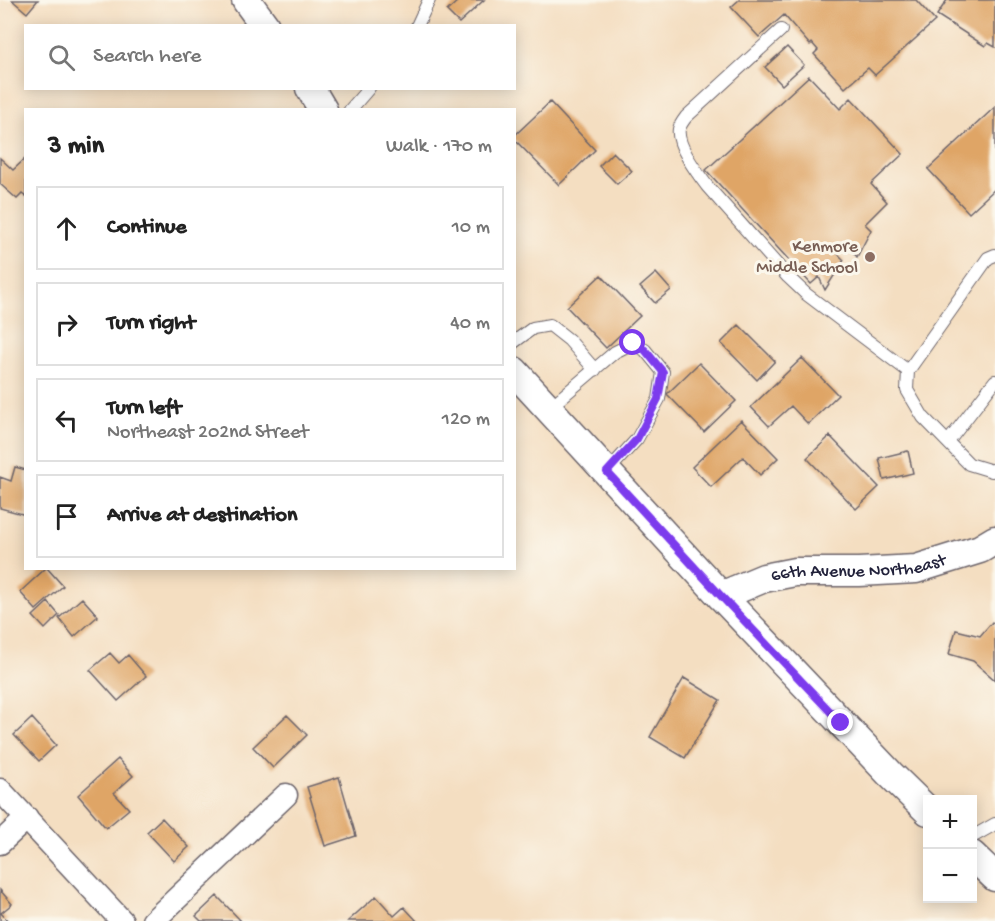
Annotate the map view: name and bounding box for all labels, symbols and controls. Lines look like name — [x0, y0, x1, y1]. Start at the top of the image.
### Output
search box — [24, 24, 516, 90]
icon: search — [45, 41, 78, 74]
text: Search here — [93, 44, 201, 70]
text: 3 min — [48, 132, 104, 163]
text: Walk · 170 m — [386, 136, 492, 159]
icon: ahead — [50, 212, 83, 245]
text: Continue — [107, 215, 187, 241]
text: 10 m — [452, 217, 490, 240]
place label: Kenmore Middle School — [756, 237, 859, 279]
marker: Kenmore Middle School — [863, 250, 877, 264]
icon: right — [50, 308, 83, 341]
text: Turn right — [107, 311, 195, 337]
text: 40 m — [450, 313, 490, 336]
route start — [619, 329, 645, 355]
text: Turn left — [107, 396, 181, 422]
icon: left — [50, 404, 83, 437]
text: 120 m — [442, 409, 490, 432]
text: Northeast 202nd Street — [107, 422, 308, 445]
icon: arrive — [50, 500, 83, 533]
text: Arrive at destination — [107, 503, 297, 529]
street label: 66th Avenue Northeast — [769, 549, 950, 587]
route end — [827, 709, 853, 735]
map controls — [923, 795, 977, 903]
button: + — [923, 795, 977, 849]
button: − — [923, 849, 977, 903]

